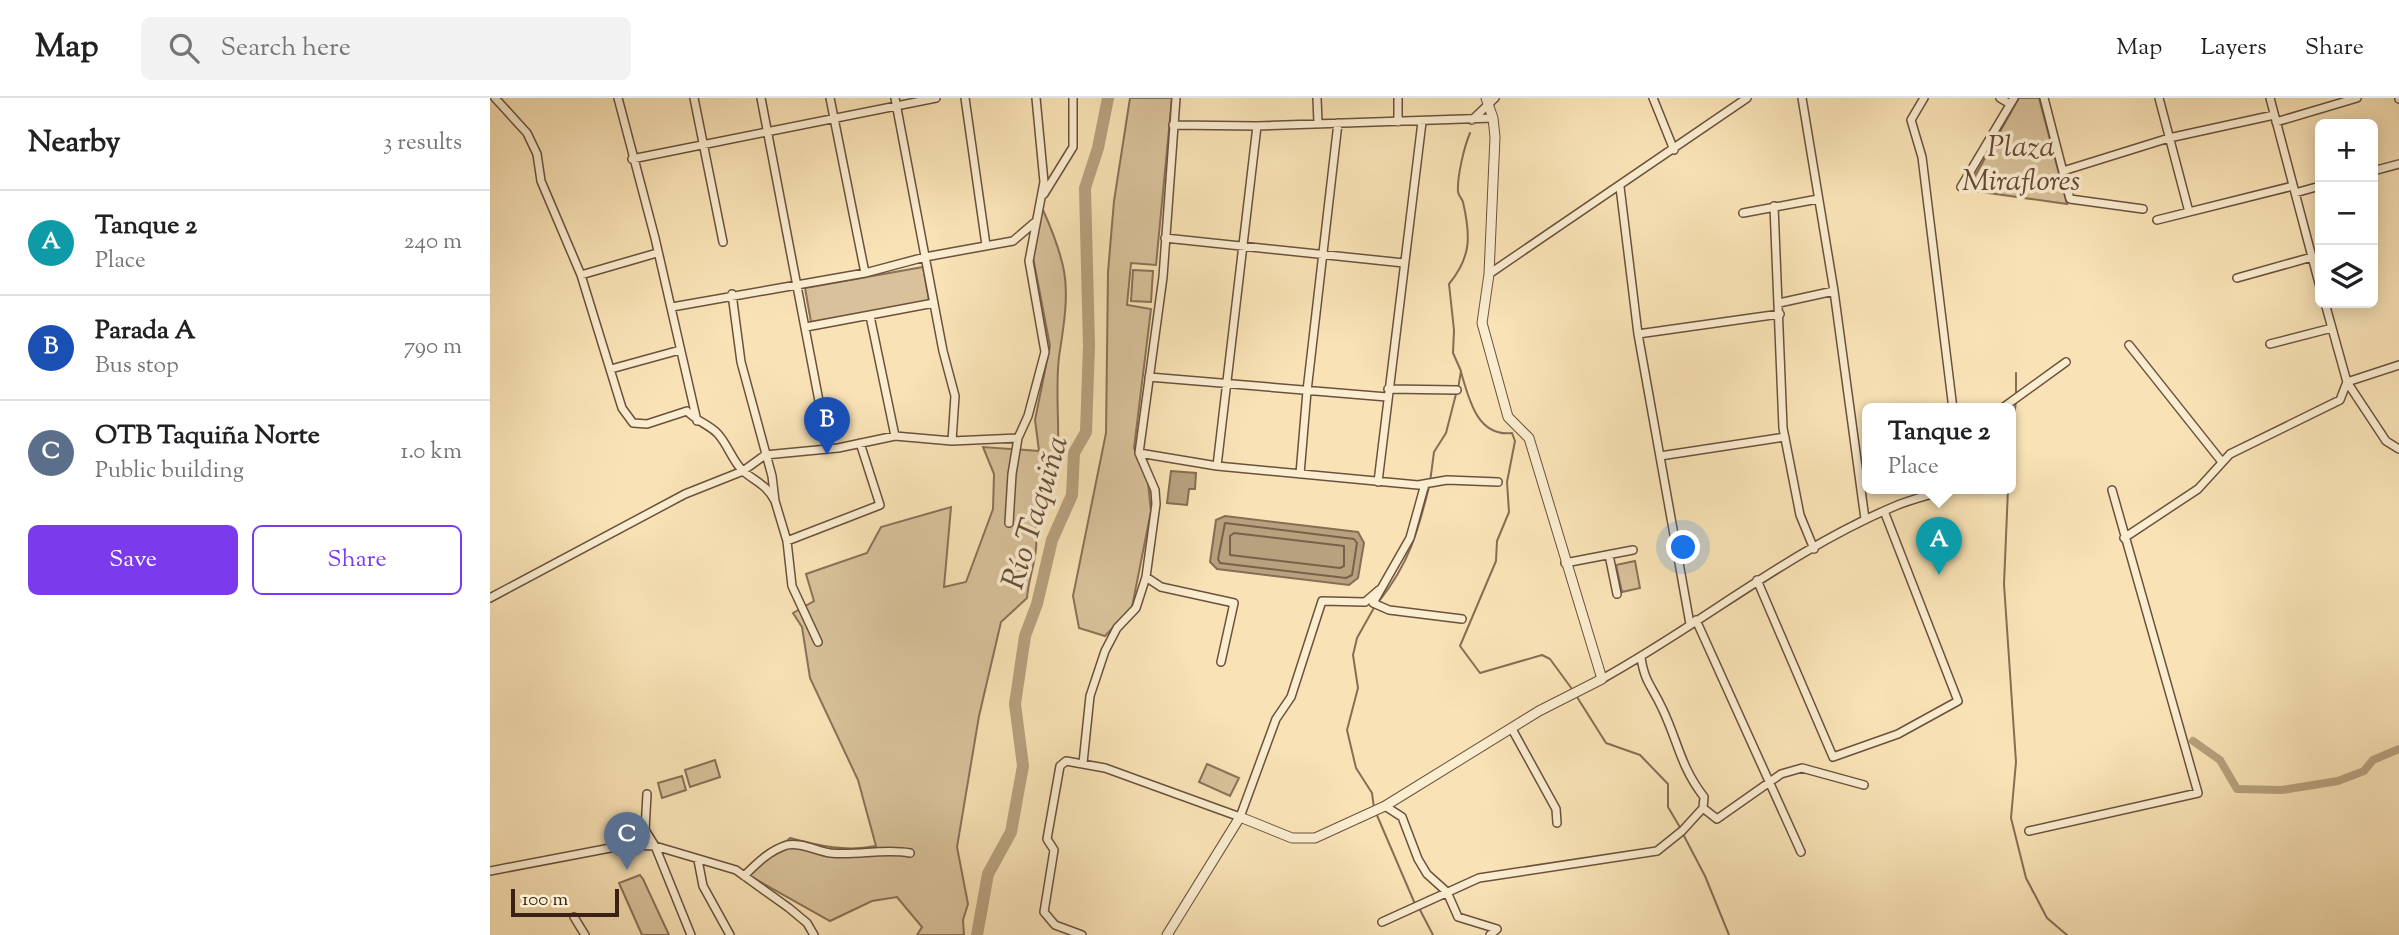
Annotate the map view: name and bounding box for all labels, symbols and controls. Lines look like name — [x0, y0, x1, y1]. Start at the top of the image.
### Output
search box — [141, 17, 631, 80]
text: Map — [35, 24, 99, 72]
icon: search — [165, 29, 203, 67]
text: Search here — [221, 30, 351, 67]
text: Map — [2116, 31, 2162, 65]
text: Layers — [2200, 31, 2267, 65]
text: Share — [2305, 31, 2364, 65]
map controls — [2315, 119, 2378, 308]
button: + — [2315, 119, 2378, 182]
text: Nearby — [28, 122, 120, 165]
text: 3 results — [383, 127, 462, 160]
park label: Plaza Miraflores — [1962, 127, 2080, 204]
button: − — [2315, 182, 2378, 245]
text: Tanque 2 — [95, 208, 197, 245]
text: A — [42, 226, 60, 259]
text: 240 m — [404, 226, 462, 259]
text: Place — [95, 245, 146, 278]
button: layers — [2315, 245, 2378, 308]
text: Parada A — [95, 313, 196, 350]
text: B — [44, 331, 58, 364]
text: 790 m — [404, 331, 462, 364]
text: Bus stop — [95, 350, 179, 383]
pin: B — [804, 397, 850, 455]
popup — [1862, 403, 2016, 494]
text: Tanque 2 — [1888, 414, 1990, 451]
text: OTB Taquiña Norte — [95, 418, 320, 455]
water label: Río Taquiña — [992, 430, 1082, 595]
text: C — [42, 436, 60, 469]
text: 1.0 km — [400, 436, 462, 469]
text: Place — [1888, 451, 1939, 484]
text: Public building — [95, 455, 244, 488]
pin: A — [1916, 517, 1962, 575]
button: Save — [28, 525, 238, 595]
button: Share — [252, 525, 462, 595]
your location — [1666, 530, 1700, 564]
pin: C — [604, 812, 650, 870]
scale bar — [511, 886, 620, 918]
text: 100 m — [522, 887, 568, 914]

